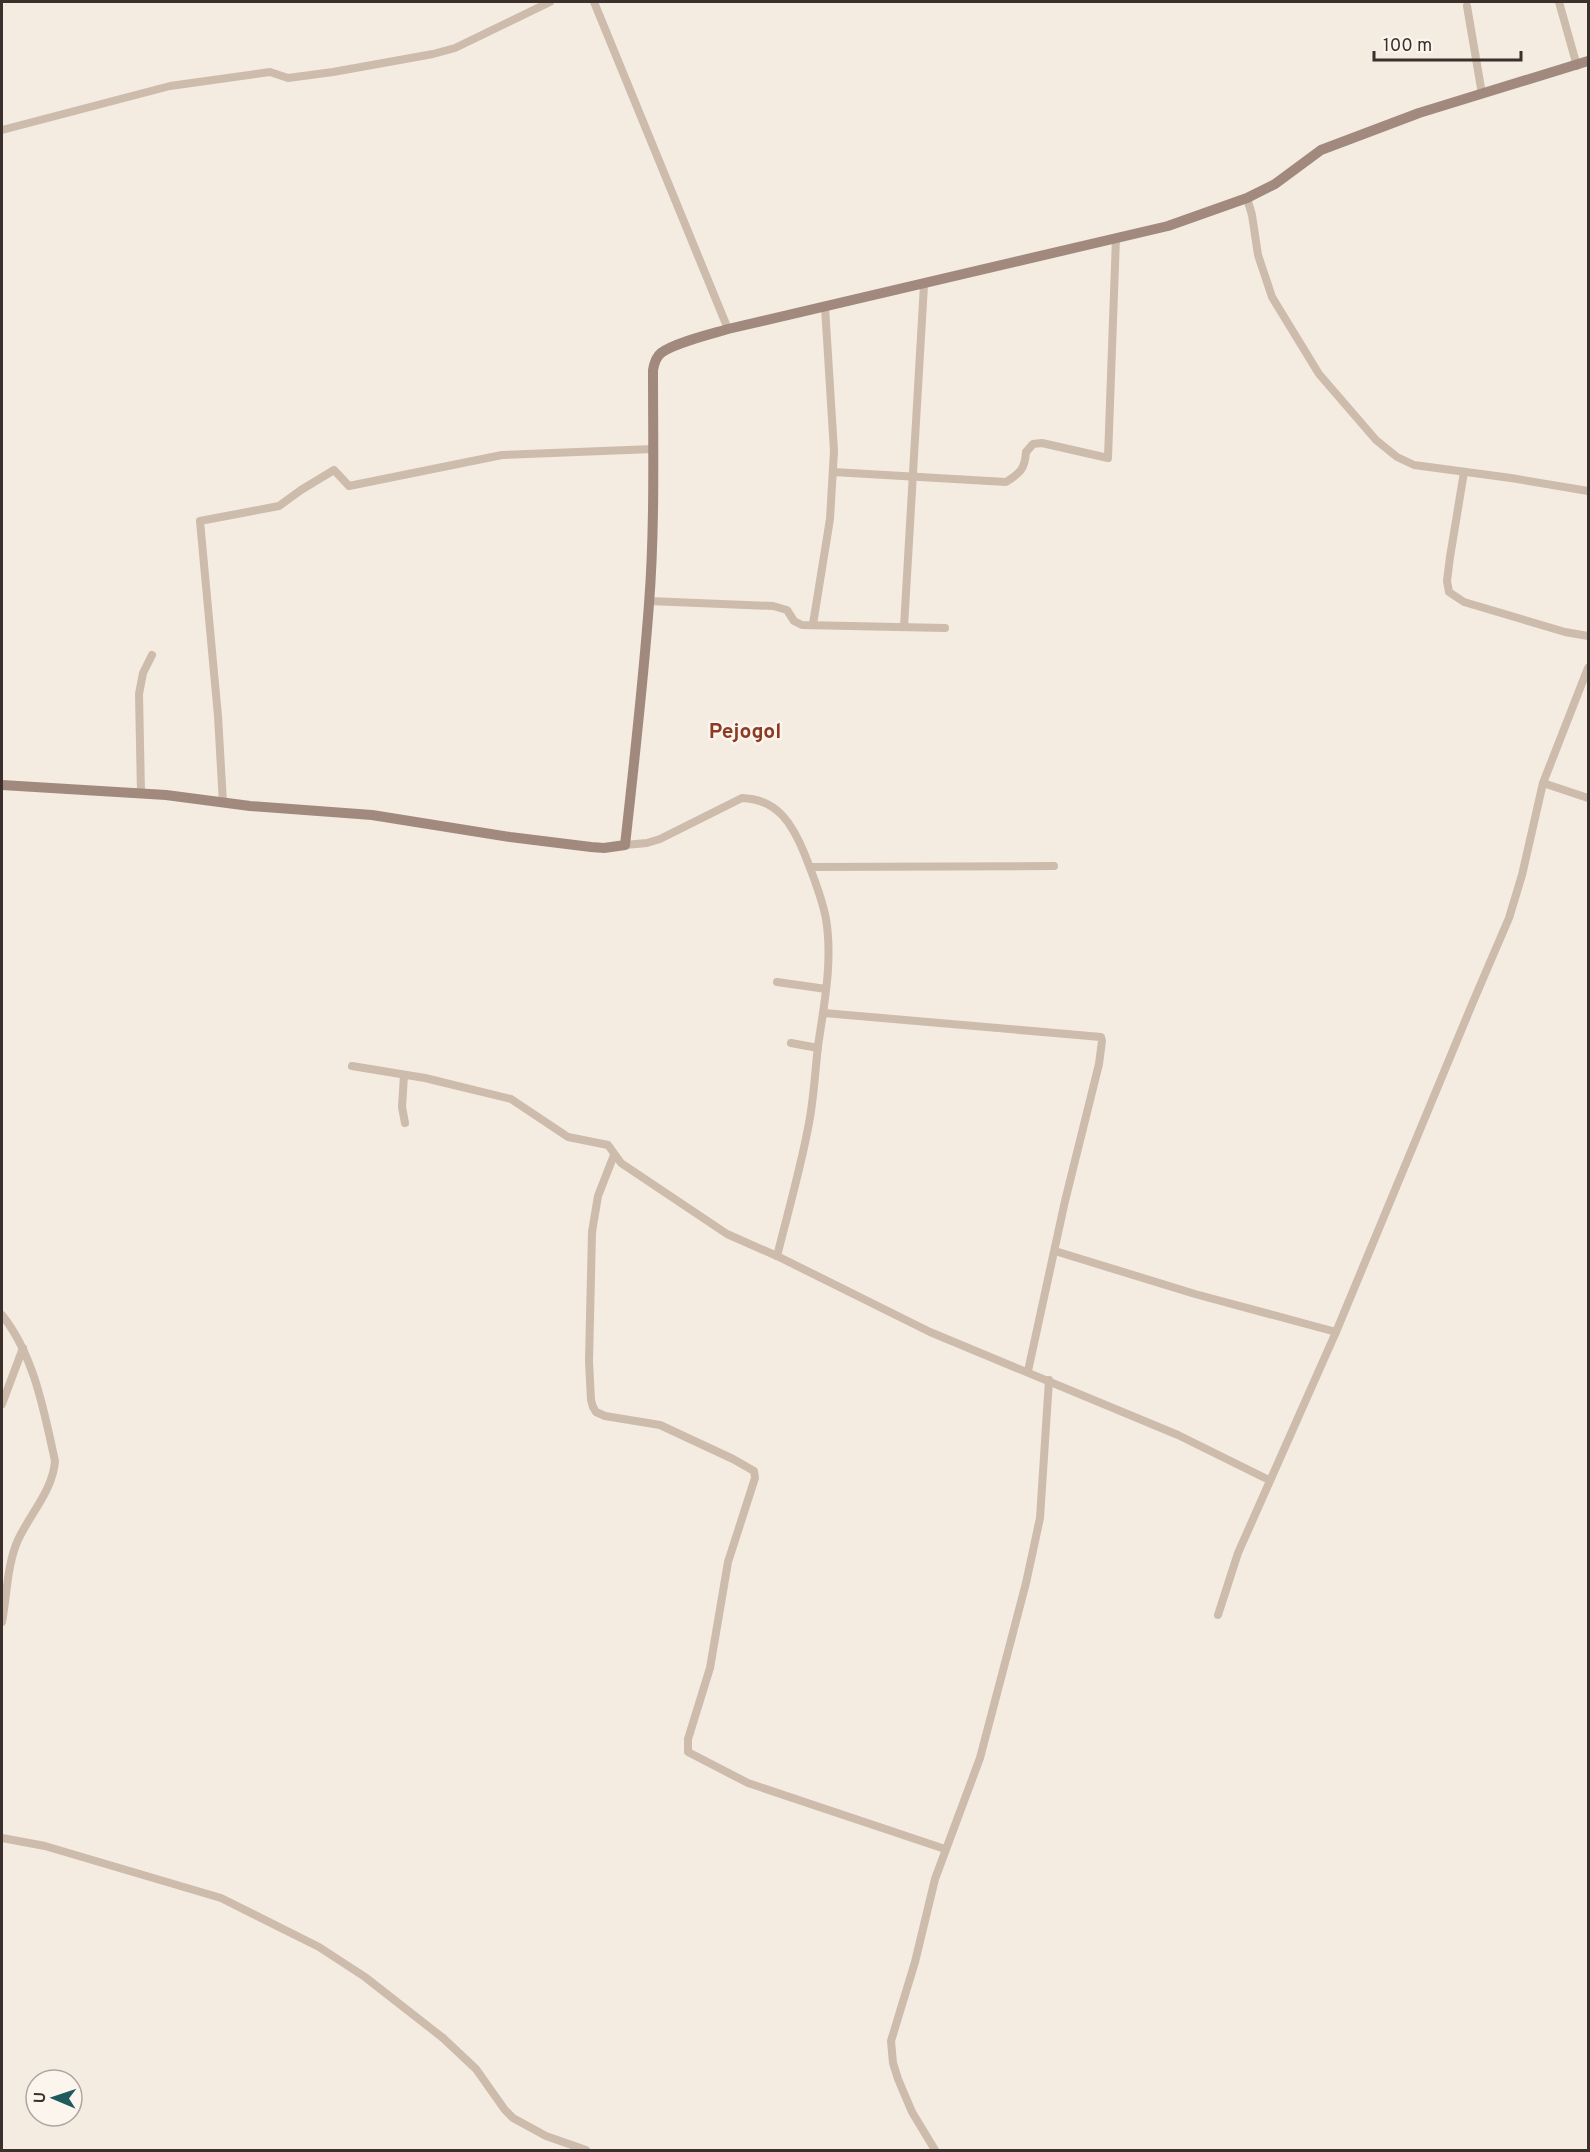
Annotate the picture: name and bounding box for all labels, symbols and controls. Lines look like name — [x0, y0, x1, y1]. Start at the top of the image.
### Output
scale bar — [1374, 24, 1521, 62]
text: 100 m — [1383, 35, 1432, 58]
district label: Pejogol — [709, 719, 781, 746]
north arrow — [24, 2068, 84, 2128]
text: U — [31, 2091, 51, 2104]

